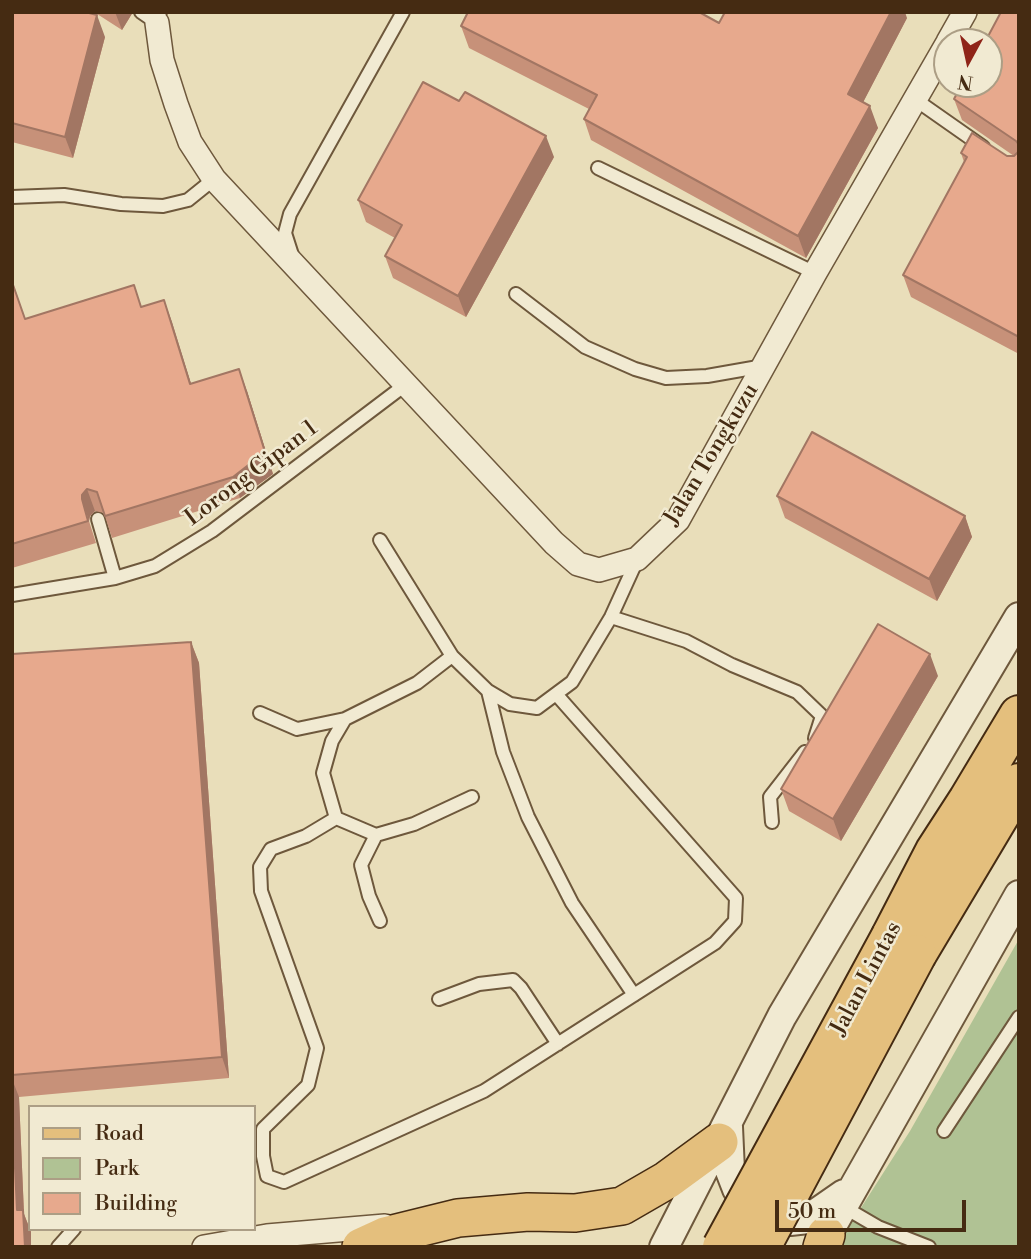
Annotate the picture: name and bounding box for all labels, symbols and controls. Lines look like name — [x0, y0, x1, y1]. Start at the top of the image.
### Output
north arrow — [933, 28, 1003, 98]
text: N — [956, 69, 974, 95]
street label: Jalan Tongkuzu — [659, 379, 765, 531]
street label: Lorong Gipan 1 — [180, 415, 324, 533]
street label: Jalan Lintas — [825, 917, 909, 1041]
legend — [28, 1105, 256, 1231]
text: Road — [95, 1121, 144, 1147]
text: Park — [95, 1156, 139, 1182]
scale bar — [779, 1186, 970, 1230]
text: Building — [95, 1191, 177, 1217]
text: 50 m — [788, 1199, 836, 1225]

